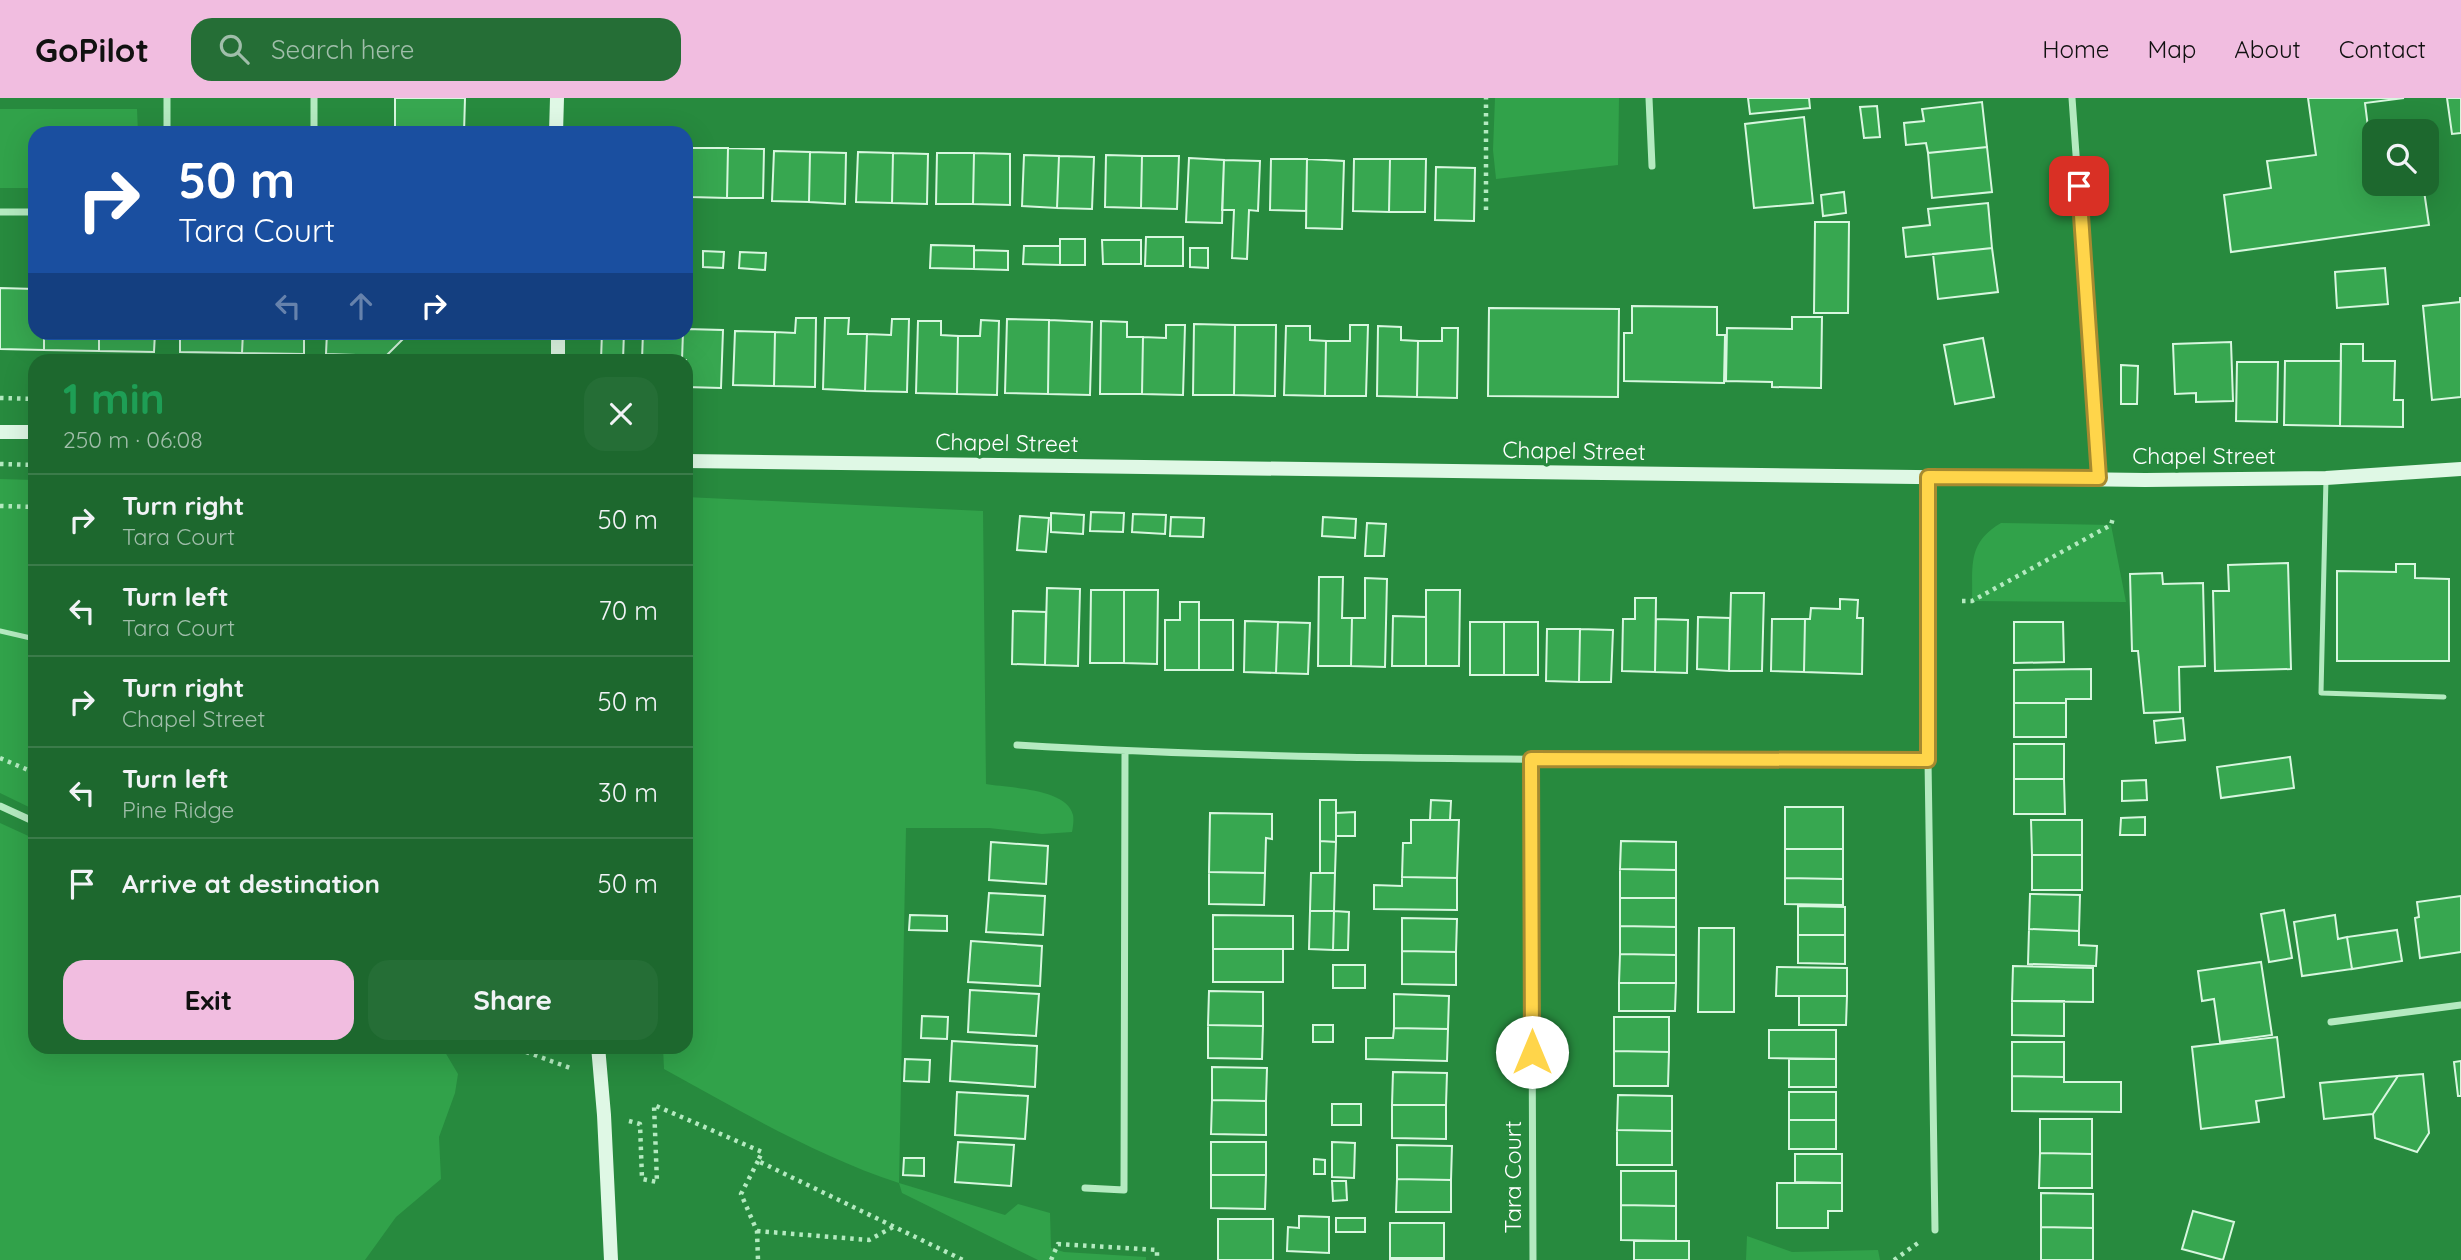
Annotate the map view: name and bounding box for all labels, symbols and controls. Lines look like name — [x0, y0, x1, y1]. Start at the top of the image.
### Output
search box — [191, 18, 681, 81]
text: GoPilot — [35, 29, 149, 70]
icon: search — [215, 30, 253, 68]
text: Search here — [271, 33, 414, 66]
text: Home — [2042, 34, 2109, 64]
text: Map — [2147, 34, 2196, 64]
text: About — [2234, 34, 2301, 64]
text: Contact — [2339, 34, 2426, 64]
map controls — [2362, 119, 2439, 196]
button: search — [2362, 119, 2439, 196]
text: 50 m — [178, 149, 295, 210]
icon: right — [63, 154, 154, 245]
pin — [2049, 156, 2109, 216]
icon: arrive — [2060, 167, 2098, 205]
text: Tara Court — [178, 210, 335, 250]
icon: left — [269, 287, 307, 325]
icon: ahead — [342, 287, 380, 325]
icon: right — [415, 287, 453, 325]
text: 1 min — [63, 372, 165, 425]
button: close — [584, 377, 658, 451]
text: 250 m · 06:08 — [63, 425, 203, 454]
street label: Chapel Street — [935, 427, 1079, 458]
street label: Chapel Street — [1502, 435, 1646, 466]
street label: Chapel Street — [2132, 441, 2276, 470]
text: Turn right — [122, 489, 244, 522]
icon: right — [63, 501, 101, 539]
text: 50 m — [598, 503, 658, 536]
text: Tara Court — [122, 522, 235, 551]
text: Turn left — [122, 580, 229, 613]
icon: left — [63, 592, 101, 630]
text: 70 m — [598, 594, 658, 627]
text: Tara Court — [122, 613, 235, 642]
text: Turn right — [122, 671, 244, 704]
icon: right — [63, 683, 101, 721]
text: 50 m — [598, 685, 658, 718]
text: Chapel Street — [122, 704, 265, 733]
text: Turn left — [122, 762, 229, 795]
icon: left — [63, 774, 101, 812]
text: 30 m — [598, 776, 658, 809]
text: Pine Ridge — [122, 795, 234, 824]
icon: arrive — [63, 865, 101, 903]
text: Arrive at destination — [122, 867, 380, 900]
text: 50 m — [598, 867, 658, 900]
button: Exit — [63, 960, 354, 1040]
button: Share — [368, 960, 658, 1040]
position arrow — [1495, 1015, 1569, 1089]
street label: Tara Court — [1498, 1120, 1527, 1233]

